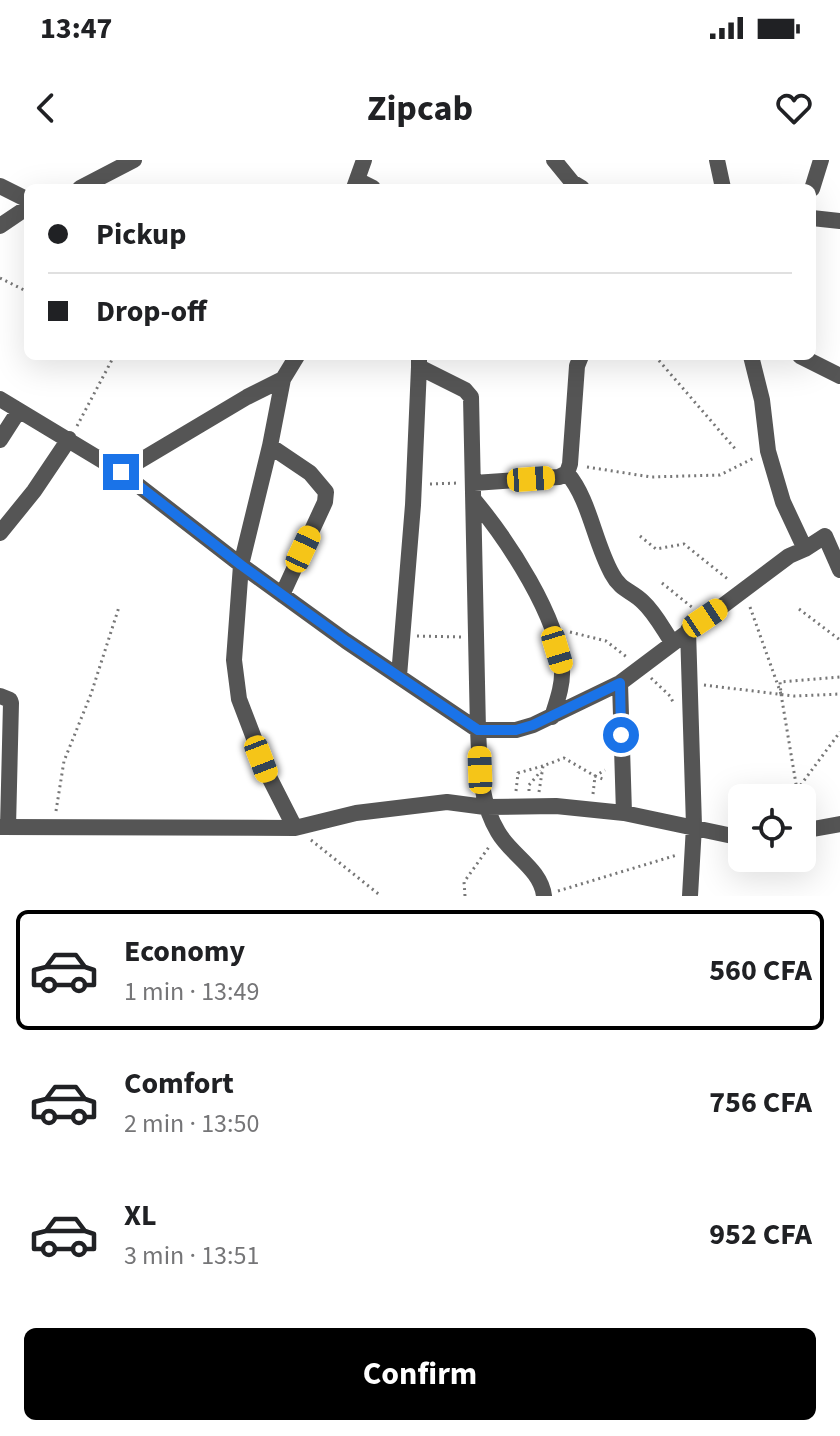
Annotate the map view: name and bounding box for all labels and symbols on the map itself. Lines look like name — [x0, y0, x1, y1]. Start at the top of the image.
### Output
route end — [103, 454, 139, 490]
car — [506, 465, 556, 493]
car — [282, 522, 324, 576]
car — [678, 595, 732, 641]
car — [539, 624, 575, 676]
route start — [603, 717, 639, 753]
car — [241, 732, 281, 786]
car — [467, 746, 493, 794]

